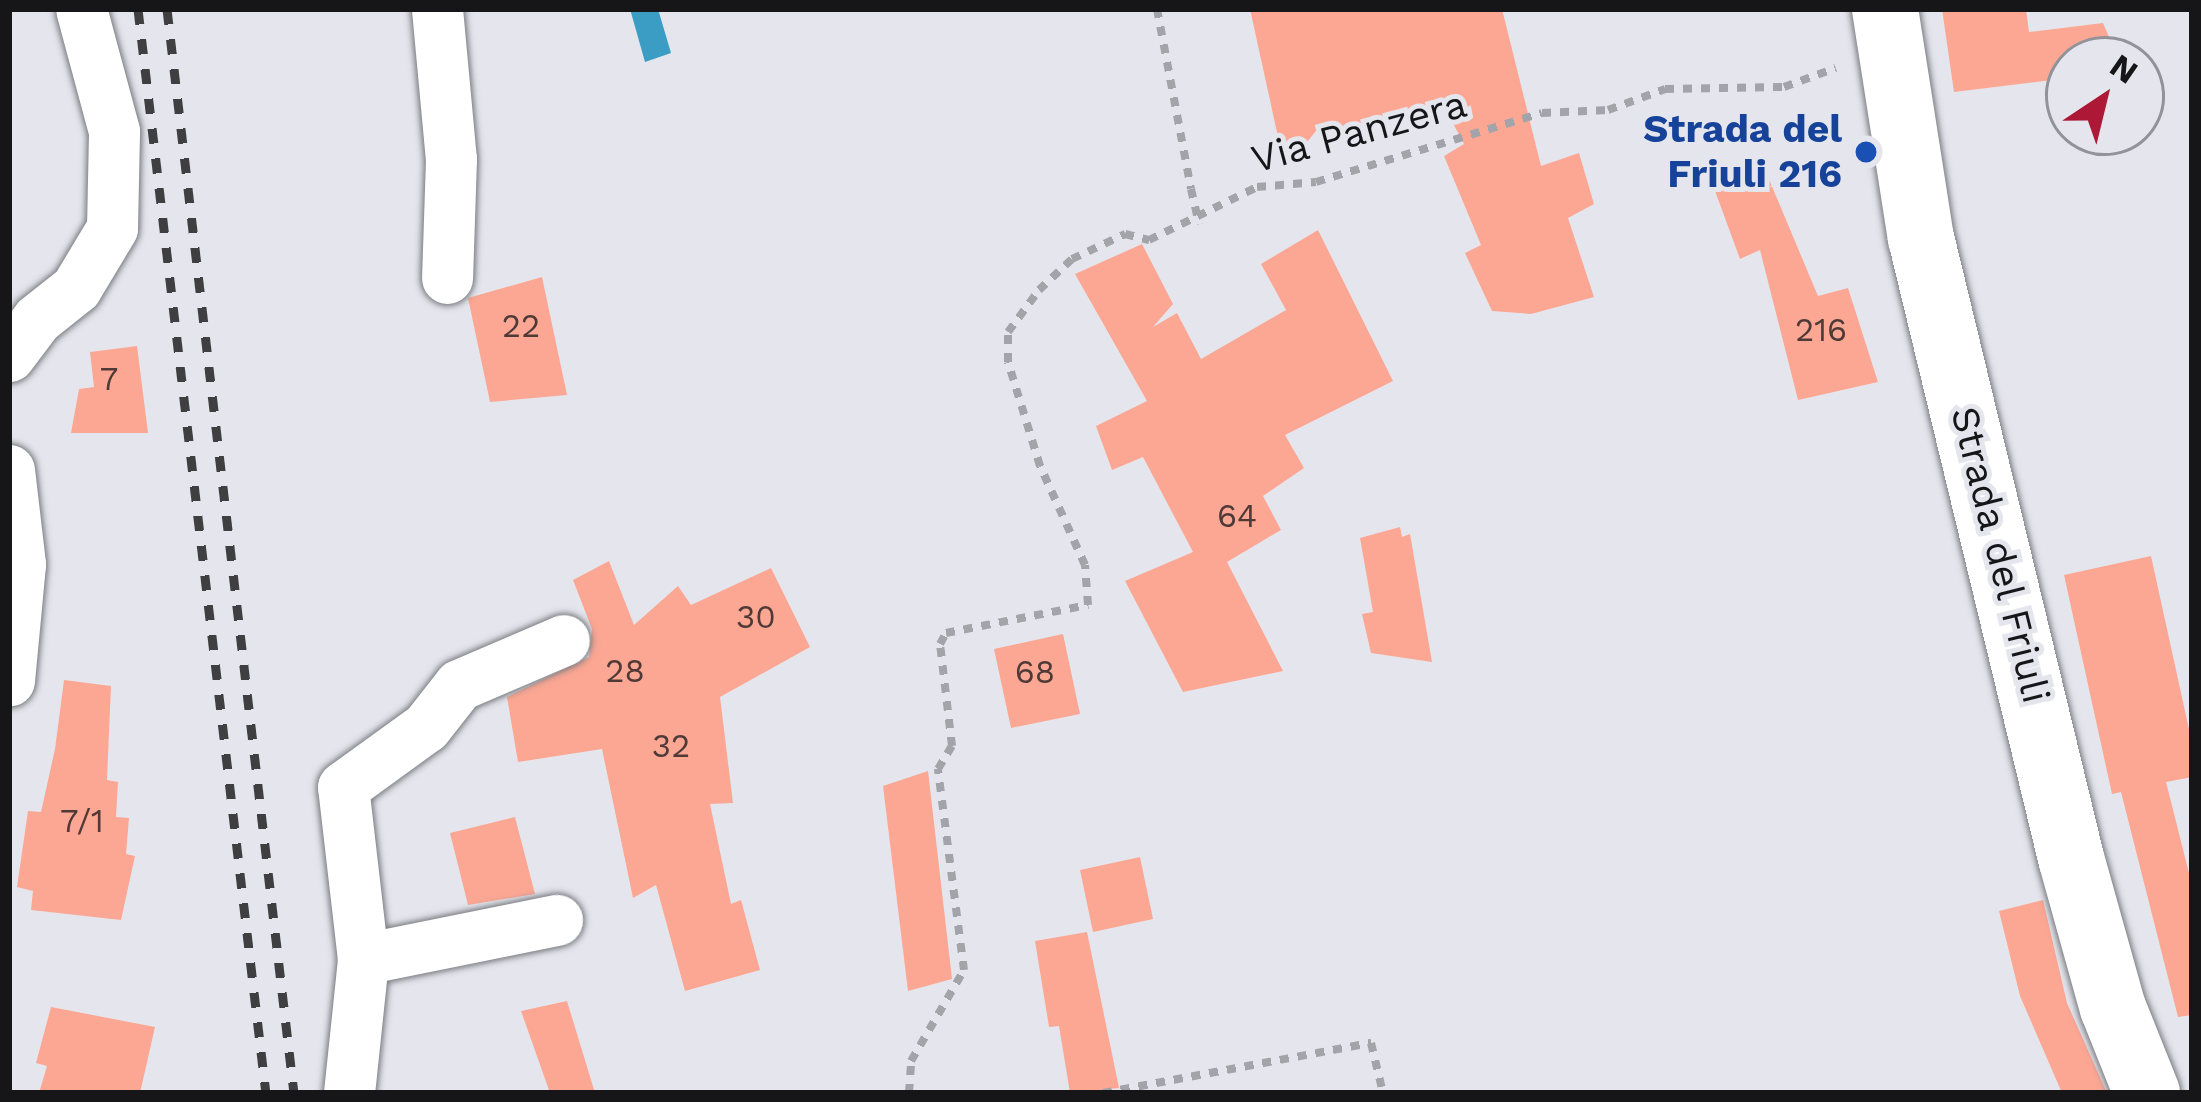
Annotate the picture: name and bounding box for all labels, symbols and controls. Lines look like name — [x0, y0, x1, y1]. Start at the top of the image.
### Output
north arrow — [2045, 36, 2165, 156]
text: N — [2103, 46, 2145, 92]
street label: Via Panzera — [1246, 81, 1472, 183]
place label: Strada del Friuli 216 — [1643, 107, 1842, 198]
marker: Strada del Friuli 216 — [1853, 139, 1879, 165]
house number: 22 — [502, 306, 540, 346]
house number: 216 — [1795, 310, 1847, 350]
house number: 7 — [100, 359, 118, 399]
street label: Strada del Friuli — [1940, 401, 2060, 709]
house number: 64 — [1217, 496, 1257, 536]
house number: 30 — [736, 597, 776, 637]
house number: 28 — [605, 651, 645, 691]
house number: 68 — [1015, 652, 1055, 692]
house number: 32 — [652, 726, 690, 766]
house number: 7/1 — [60, 801, 104, 841]

